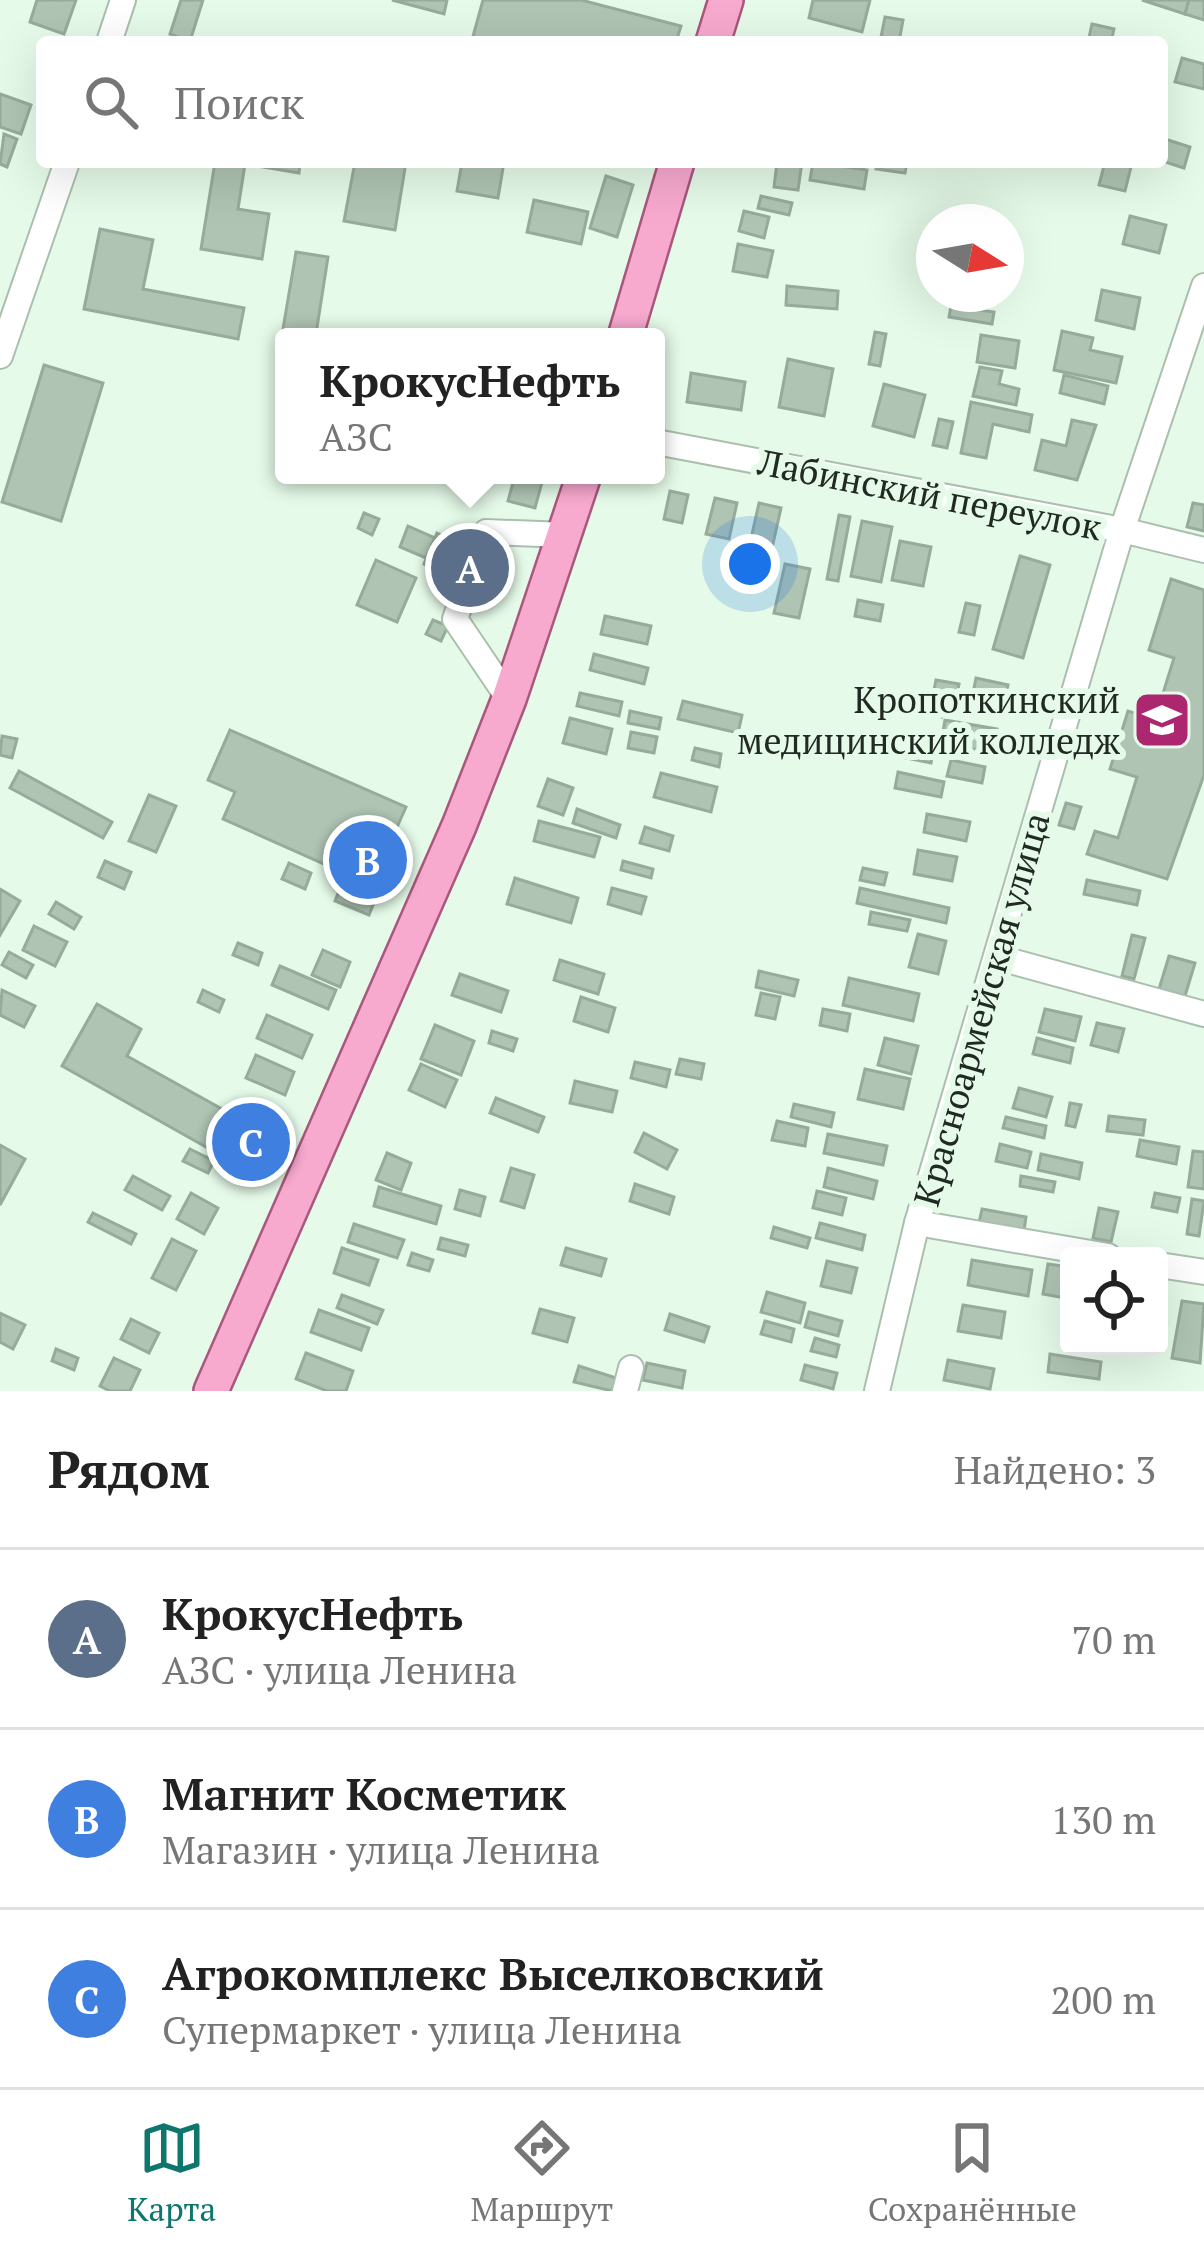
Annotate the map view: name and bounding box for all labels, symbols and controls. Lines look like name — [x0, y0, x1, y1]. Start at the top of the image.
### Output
search box — [36, 36, 1168, 168]
icon: search — [78, 69, 144, 135]
text: Поиск — [174, 72, 304, 132]
north arrow — [916, 204, 1024, 312]
popup — [275, 328, 665, 484]
text: КрокусНефть — [319, 350, 621, 410]
text: АЗС — [319, 410, 393, 462]
street label: Лабинский переулок — [753, 437, 1106, 550]
pin: A — [431, 523, 509, 613]
your location — [720, 534, 780, 594]
place label: Кропоткинский медицинский колледж — [737, 676, 1120, 764]
school or university icon: Кропоткинский медицинский колледж — [1131, 689, 1193, 751]
street label: Красноармейская улица — [902, 807, 1060, 1211]
pin: B — [329, 815, 407, 905]
pin: C — [212, 1097, 290, 1187]
map controls — [1060, 1247, 1168, 1355]
button: locate — [1060, 1247, 1168, 1355]
text: Рядом — [48, 1435, 210, 1503]
text: Найдено: 3 — [954, 1443, 1156, 1495]
text: КрокусНефть — [162, 1583, 463, 1643]
text: A — [73, 1613, 101, 1665]
text: 70 m — [1071, 1613, 1156, 1665]
text: АЗС · улица Ленина — [162, 1643, 517, 1695]
text: Магнит Косметик — [162, 1763, 566, 1823]
text: B — [74, 1793, 100, 1845]
text: 130 m — [1051, 1793, 1156, 1845]
text: Магазин · улица Ленина — [162, 1823, 600, 1875]
text: Агрокомплекс Выселковский — [162, 1943, 824, 2003]
text: C — [74, 1973, 100, 2025]
text: 200 m — [1051, 1973, 1156, 2025]
text: Супермаркет · улица Ленина — [162, 2003, 682, 2055]
tab: Карта — [127, 2115, 216, 2230]
tab: Маршрут — [471, 2115, 613, 2230]
tab: Сохранённые — [868, 2115, 1077, 2230]

